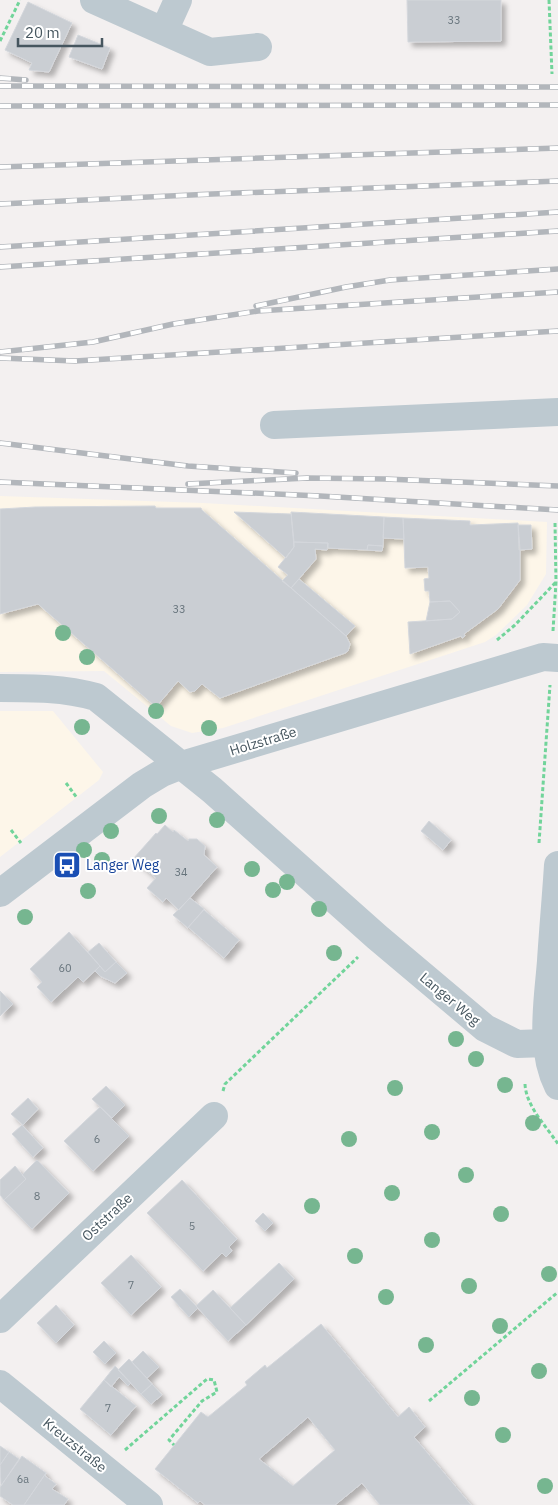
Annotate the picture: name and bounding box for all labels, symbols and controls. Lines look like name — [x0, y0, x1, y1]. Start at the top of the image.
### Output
house number: 33 — [447, 13, 461, 27]
scale bar — [18, 15, 101, 47]
text: 20 m — [25, 23, 60, 42]
house number: 33 — [172, 602, 186, 616]
street label: Holzstraße — [227, 722, 299, 760]
bus stop icon: Langer Weg — [52, 850, 82, 880]
place label: Langer Weg — [86, 856, 160, 874]
house number: 34 — [174, 865, 188, 879]
house number: 60 — [58, 961, 72, 975]
street label: Langer Weg — [416, 969, 484, 1030]
house number: 6 — [94, 1132, 100, 1146]
house number: 8 — [34, 1189, 40, 1203]
street label: Oststraße — [78, 1189, 136, 1245]
house number: 5 — [189, 1219, 195, 1233]
house number: 7 — [128, 1278, 134, 1292]
house number: 7 — [105, 1401, 111, 1415]
street label: Kreuzstraße — [40, 1414, 111, 1476]
house number: 6a — [17, 1472, 29, 1486]

